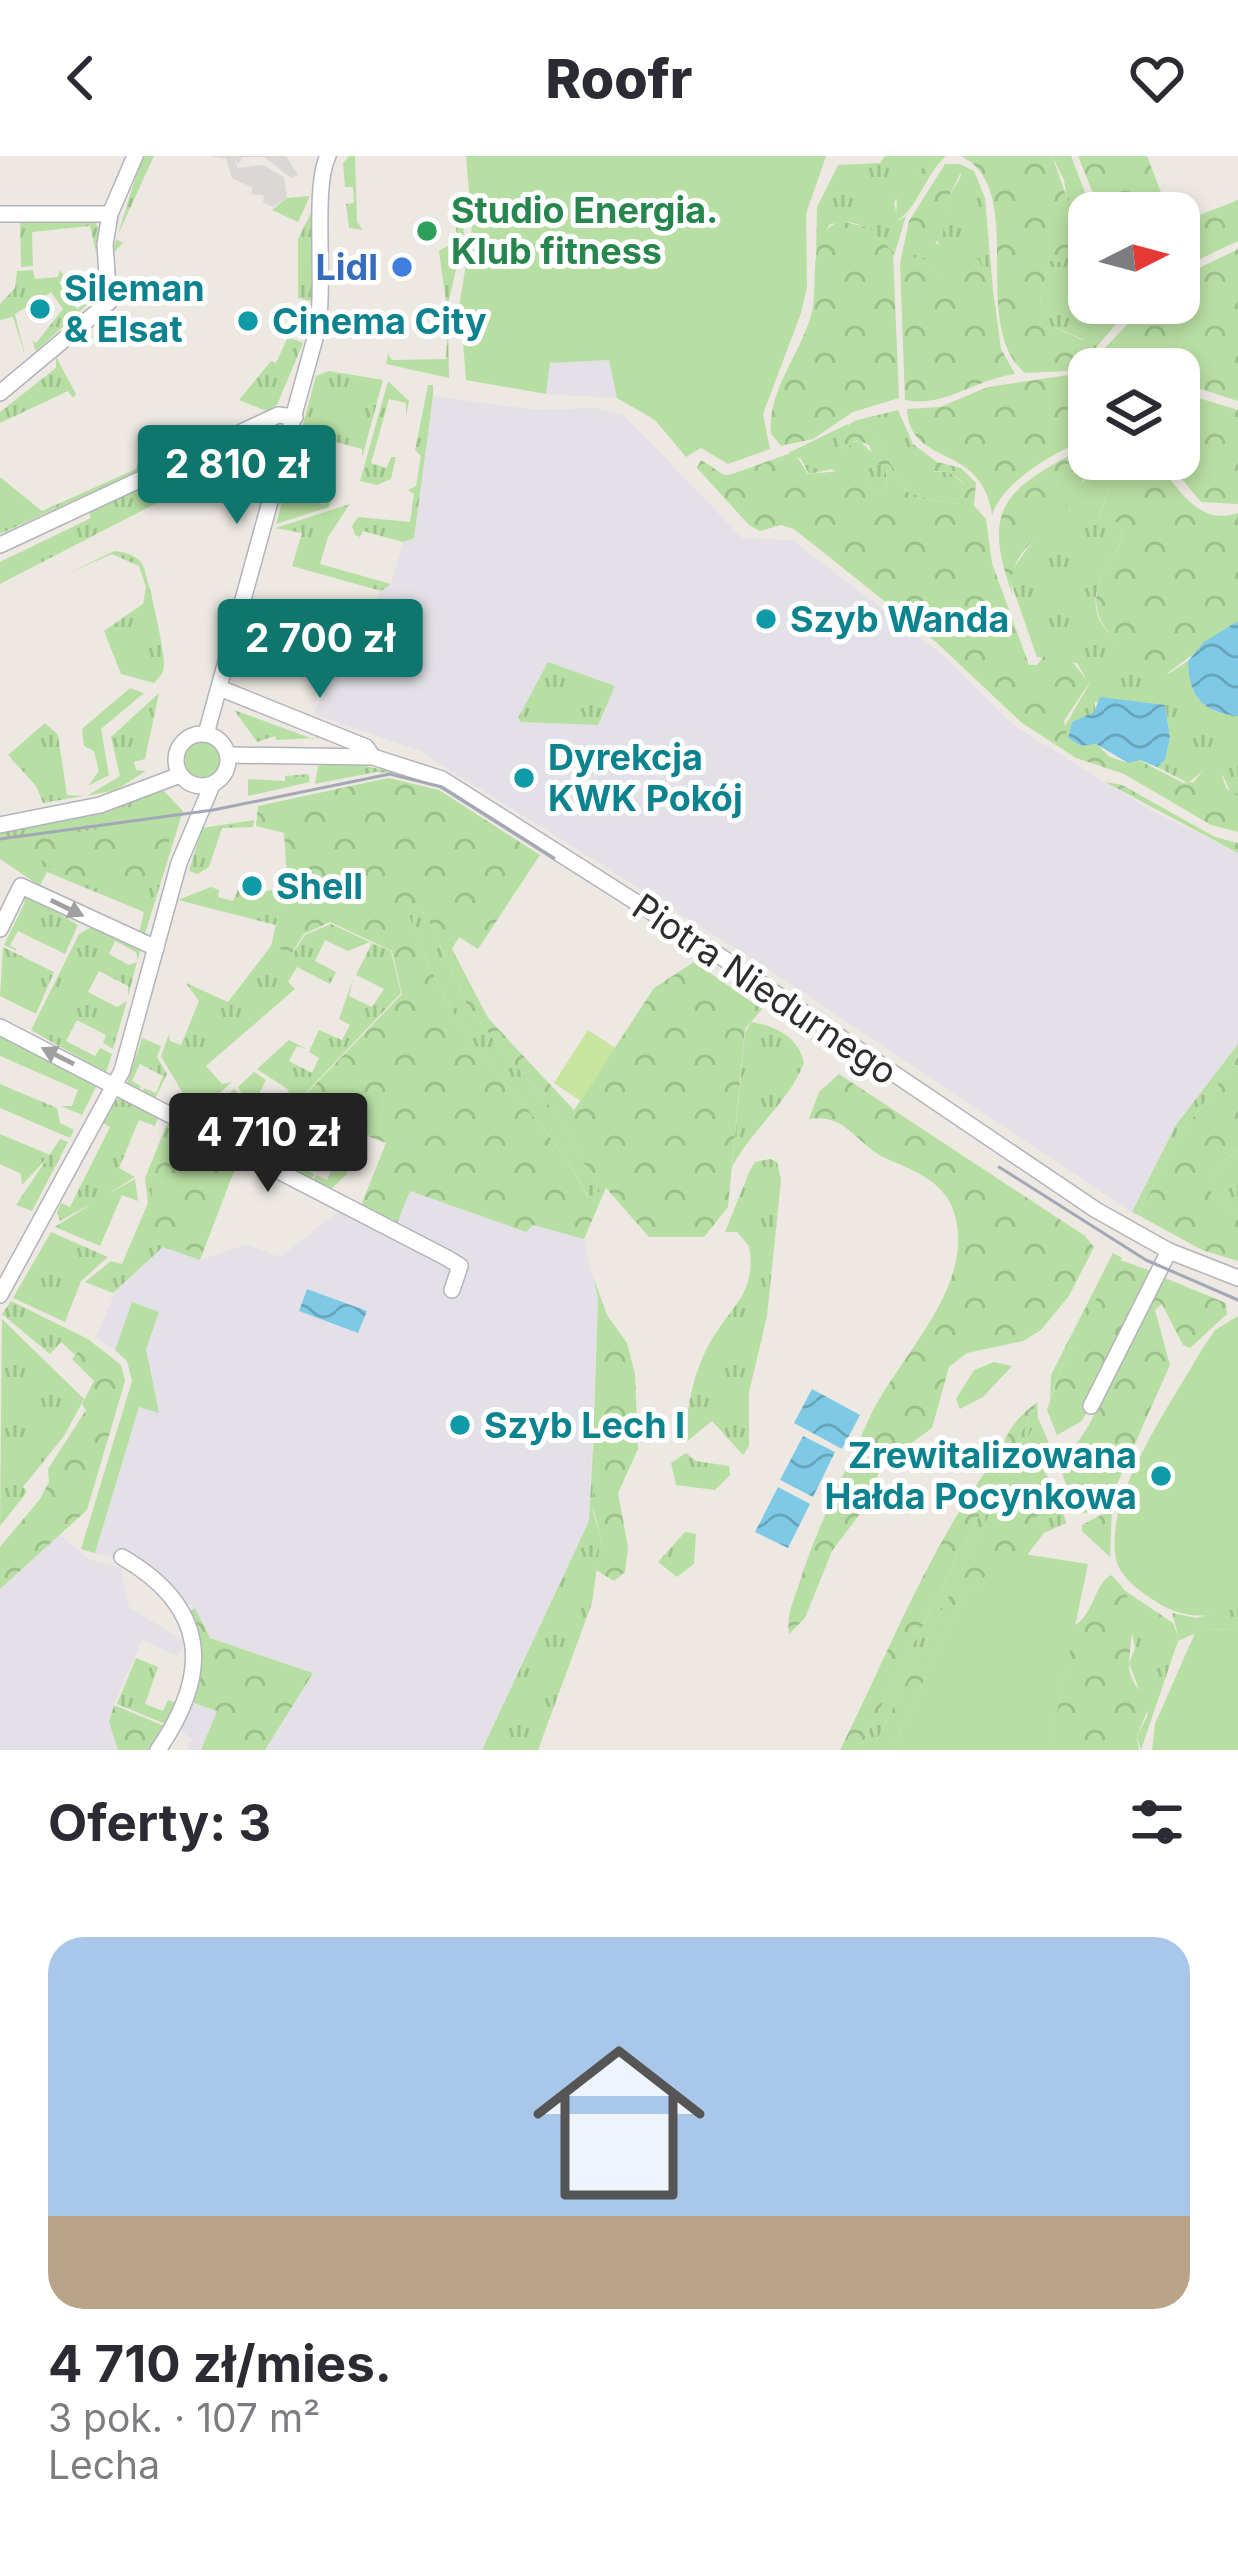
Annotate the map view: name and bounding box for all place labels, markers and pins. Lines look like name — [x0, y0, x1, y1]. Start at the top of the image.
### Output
place label: Studio Energia. Klub fitness — [451, 188, 718, 273]
marker: Studio Energia. Klub fitness — [414, 218, 440, 244]
place label: Lidl — [315, 245, 378, 289]
marker: Lidl — [389, 254, 415, 280]
place label: Sileman & Elsat — [64, 266, 205, 351]
marker: Sileman & Elsat — [27, 296, 53, 322]
place label: Cinema City — [272, 299, 487, 343]
marker: Cinema City — [235, 308, 261, 334]
pin: 2 810 zł — [113, 425, 361, 527]
place label: Szyb Wanda — [790, 597, 1009, 641]
pin: 2 700 zł — [196, 599, 444, 701]
marker: Szyb Wanda — [753, 606, 779, 632]
place label: Dyrekcja KWK Pokój — [548, 735, 743, 820]
marker: Dyrekcja KWK Pokój — [511, 765, 537, 791]
place label: Shell — [276, 864, 363, 908]
marker: Shell — [239, 873, 265, 899]
pin: 4 710 zł — [144, 1093, 392, 1195]
place label: Szyb Lech I — [484, 1403, 685, 1447]
marker: Szyb Lech I — [447, 1412, 473, 1438]
place label: Zrewitalizowana Hałda Pocynkowa — [825, 1433, 1137, 1518]
marker: Zrewitalizowana Hałda Pocynkowa — [1148, 1463, 1174, 1489]

